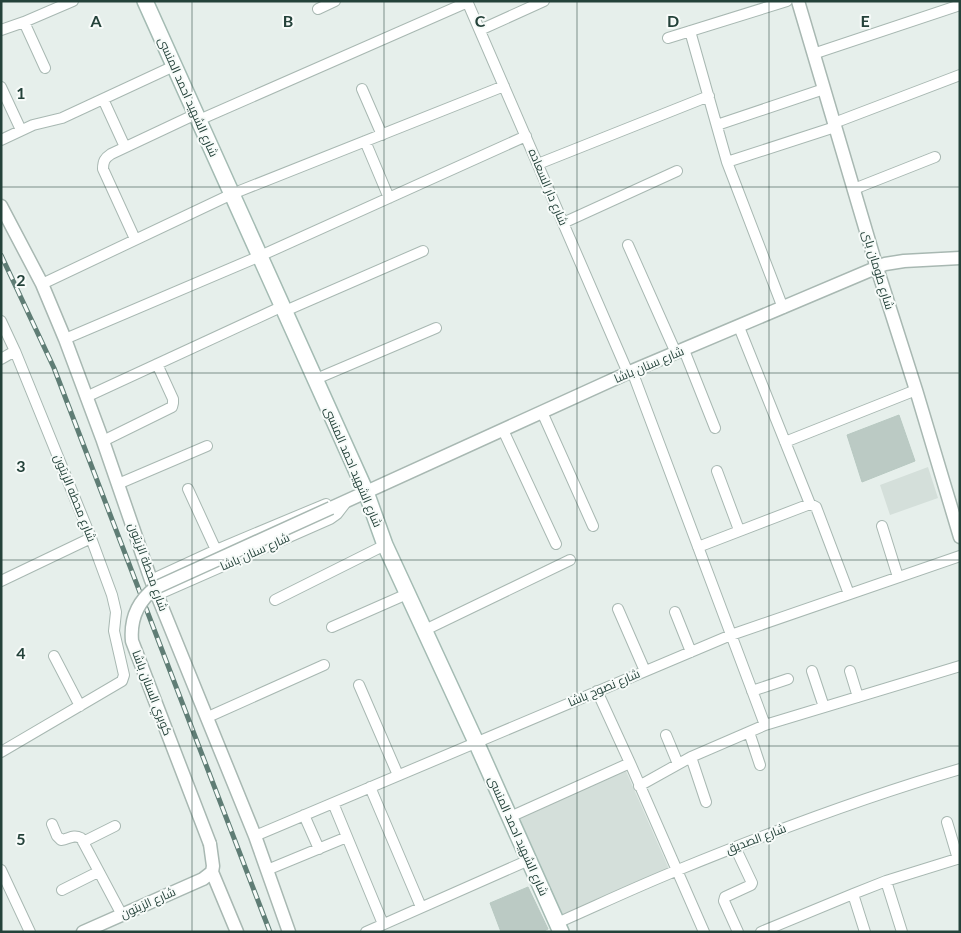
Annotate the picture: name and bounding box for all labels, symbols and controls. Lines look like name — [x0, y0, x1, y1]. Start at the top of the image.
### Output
text: A — [89, 11, 102, 30]
text: B — [283, 11, 293, 30]
text: C — [475, 11, 486, 30]
text: D — [667, 11, 679, 30]
text: E — [860, 11, 870, 30]
street label: شارع الشهيد احمد المنسى — [154, 35, 222, 159]
text: 1 — [16, 83, 26, 102]
street label: شارع دار السعاده — [525, 146, 571, 228]
street label: شارع طومان باى — [858, 228, 898, 312]
text: 2 — [16, 270, 26, 289]
street label: شارع سنان باشا — [612, 343, 687, 387]
street label: شارع الشهيد احمد المنسى — [320, 404, 386, 530]
street label: شارع محطه الزيتون — [50, 452, 100, 544]
text: 3 — [16, 456, 26, 475]
street label: شارع محطة الزيتون — [125, 521, 171, 613]
street label: شارع سنان باشا — [218, 529, 292, 574]
text: 4 — [16, 643, 26, 662]
street label: كوبري السنان باشا — [126, 648, 176, 739]
street label: شارع نصوح باشا — [565, 666, 643, 710]
street label: شارع الشهيد احمد المنسى — [484, 774, 552, 898]
street label: شارع الصديق — [724, 820, 789, 858]
text: 5 — [16, 829, 26, 848]
street label: شارع الزيتون — [118, 884, 178, 922]

